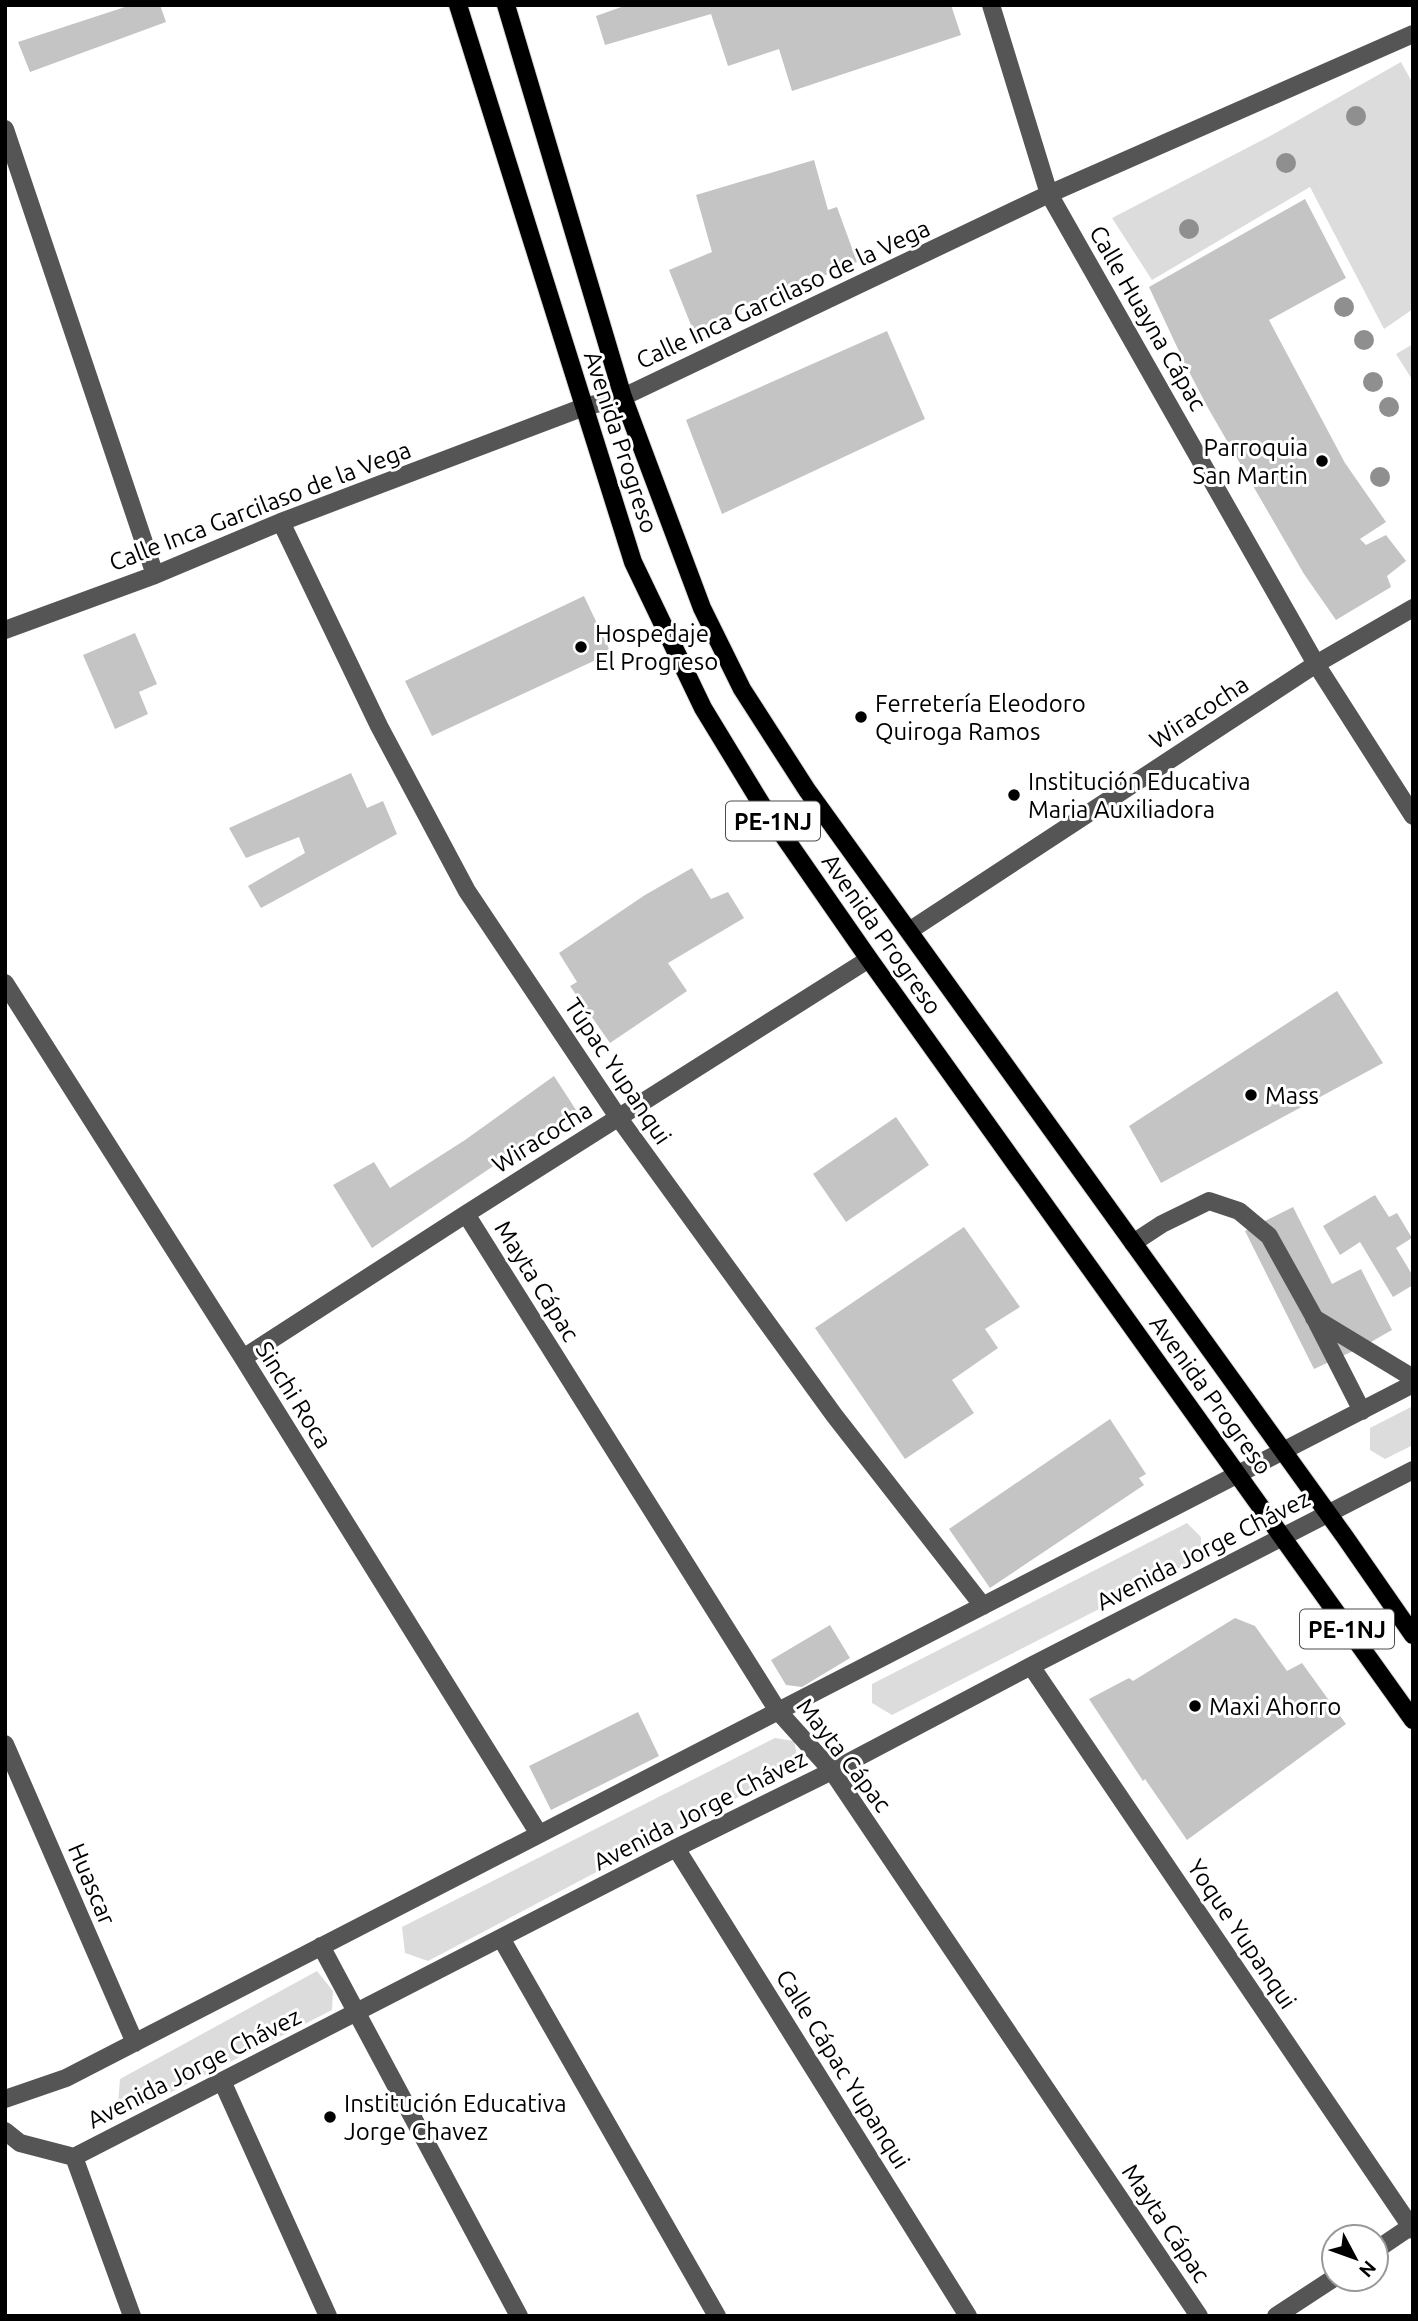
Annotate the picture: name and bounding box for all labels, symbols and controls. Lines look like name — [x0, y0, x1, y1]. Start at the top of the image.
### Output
street label: Calle Inca Garcilaso de la Vega — [632, 214, 934, 374]
street label: Calle Huayna Cápac — [1084, 221, 1212, 415]
street label: Avenida Progreso — [579, 348, 663, 536]
place label: Parroquia San Martin — [1193, 434, 1308, 489]
street label: Calle Inca Garcilaso de la Vega — [105, 436, 415, 576]
marker: Parroquia San Martin — [1314, 453, 1330, 469]
place label: Hospedaje El Progreso — [595, 620, 718, 675]
marker: Hospedaje El Progreso — [573, 639, 589, 655]
street label: Wiracocha — [1145, 670, 1253, 754]
place label: Ferretería Eleodoro Quiroga Ramos — [875, 690, 1086, 745]
marker: Ferretería Eleodoro Quiroga Ramos — [853, 709, 869, 725]
place label: Institución Educativa Maria Auxiliadora — [1028, 768, 1251, 823]
marker: Institución Educativa Maria Auxiliadora — [1006, 787, 1022, 803]
road number: PE-1NJ — [726, 802, 820, 841]
street label: Avenida Progreso — [817, 849, 947, 1019]
street label: Túpac Yupanqui — [559, 993, 677, 1149]
place label: Mass — [1265, 1082, 1319, 1109]
marker: Mass — [1243, 1087, 1259, 1103]
street label: Wiracocha — [487, 1096, 597, 1178]
street label: Mayta Cápac — [489, 1216, 585, 1346]
street label: Avenida Progreso — [1144, 1310, 1278, 1480]
street label: Sinchi Roca — [251, 1337, 337, 1453]
street label: Avenida Jorge Chávez — [1092, 1484, 1314, 1616]
road number: PE-1NJ — [1300, 1610, 1394, 1648]
street label: Mayta Cápac — [791, 1693, 897, 1817]
place label: Maxi Ahorro — [1209, 1693, 1341, 1720]
marker: Maxi Ahorro — [1187, 1698, 1203, 1714]
street label: Avenida Jorge Chávez — [589, 1744, 811, 1876]
street label: Huascar — [63, 1839, 121, 1929]
street label: Yoque Yupanqui — [1182, 1854, 1302, 2014]
street label: Calle Cápac Yupanqui — [771, 1965, 915, 2173]
street label: Avenida Jorge Chávez — [83, 2002, 305, 2134]
place label: Institución Educativa Jorge Chavez — [344, 2090, 567, 2145]
marker: Institución Educativa Jorge Chavez — [322, 2109, 338, 2125]
street label: Mayta Cápac — [1117, 2159, 1215, 2287]
north arrow — [1320, 2223, 1390, 2293]
text: N — [1355, 2257, 1381, 2282]

